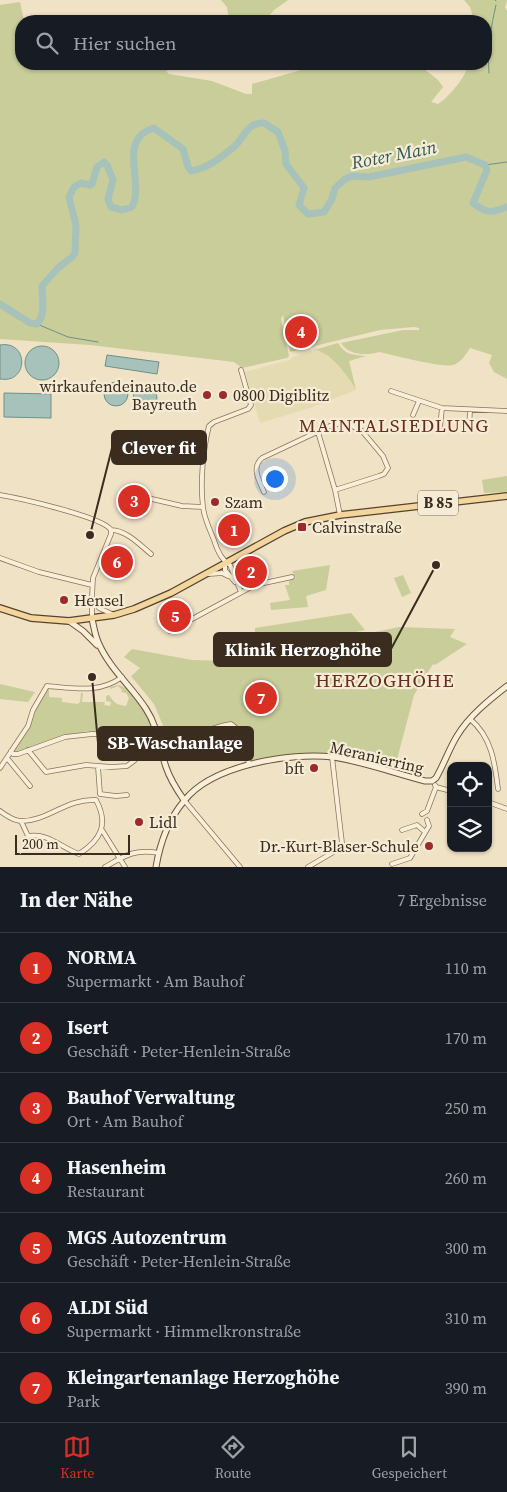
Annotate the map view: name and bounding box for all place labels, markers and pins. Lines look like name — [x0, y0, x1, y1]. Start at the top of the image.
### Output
pin: 4 — [285, 313, 317, 351]
place label: wirkaufendeinauto.de Bayreuth — [40, 375, 197, 415]
place label: 0800 Digiblitz — [233, 384, 329, 406]
marker: wirkaufendeinauto.de Bayreuth — [201, 389, 213, 401]
marker: 0800 Digiblitz — [217, 389, 229, 401]
callout: Clever fit — [112, 431, 206, 464]
pin: 3 — [118, 482, 150, 520]
place label: Szam — [225, 491, 263, 513]
marker: Szam — [209, 496, 221, 508]
pin: 1 — [218, 511, 250, 549]
place label: Calvinstraße — [312, 516, 402, 538]
marker: Calvinstraße — [296, 521, 308, 533]
pin: 6 — [101, 543, 133, 581]
pin: 2 — [235, 553, 267, 591]
place label: Hensel — [74, 589, 124, 611]
marker: Hensel — [58, 594, 70, 606]
pin: 5 — [159, 597, 191, 635]
callout: Klinik Herzoghöhe — [214, 633, 391, 666]
pin: 7 — [245, 679, 277, 717]
callout: SB-Waschanlage — [98, 727, 253, 760]
place label: bft — [284, 757, 305, 779]
marker: bft — [308, 762, 320, 774]
place label: Lidl — [149, 811, 177, 833]
marker: Lidl — [133, 816, 145, 828]
place label: Dr.-Kurt-Blaser-Schule — [260, 835, 419, 857]
marker: Dr.-Kurt-Blaser-Schule — [423, 840, 435, 852]

